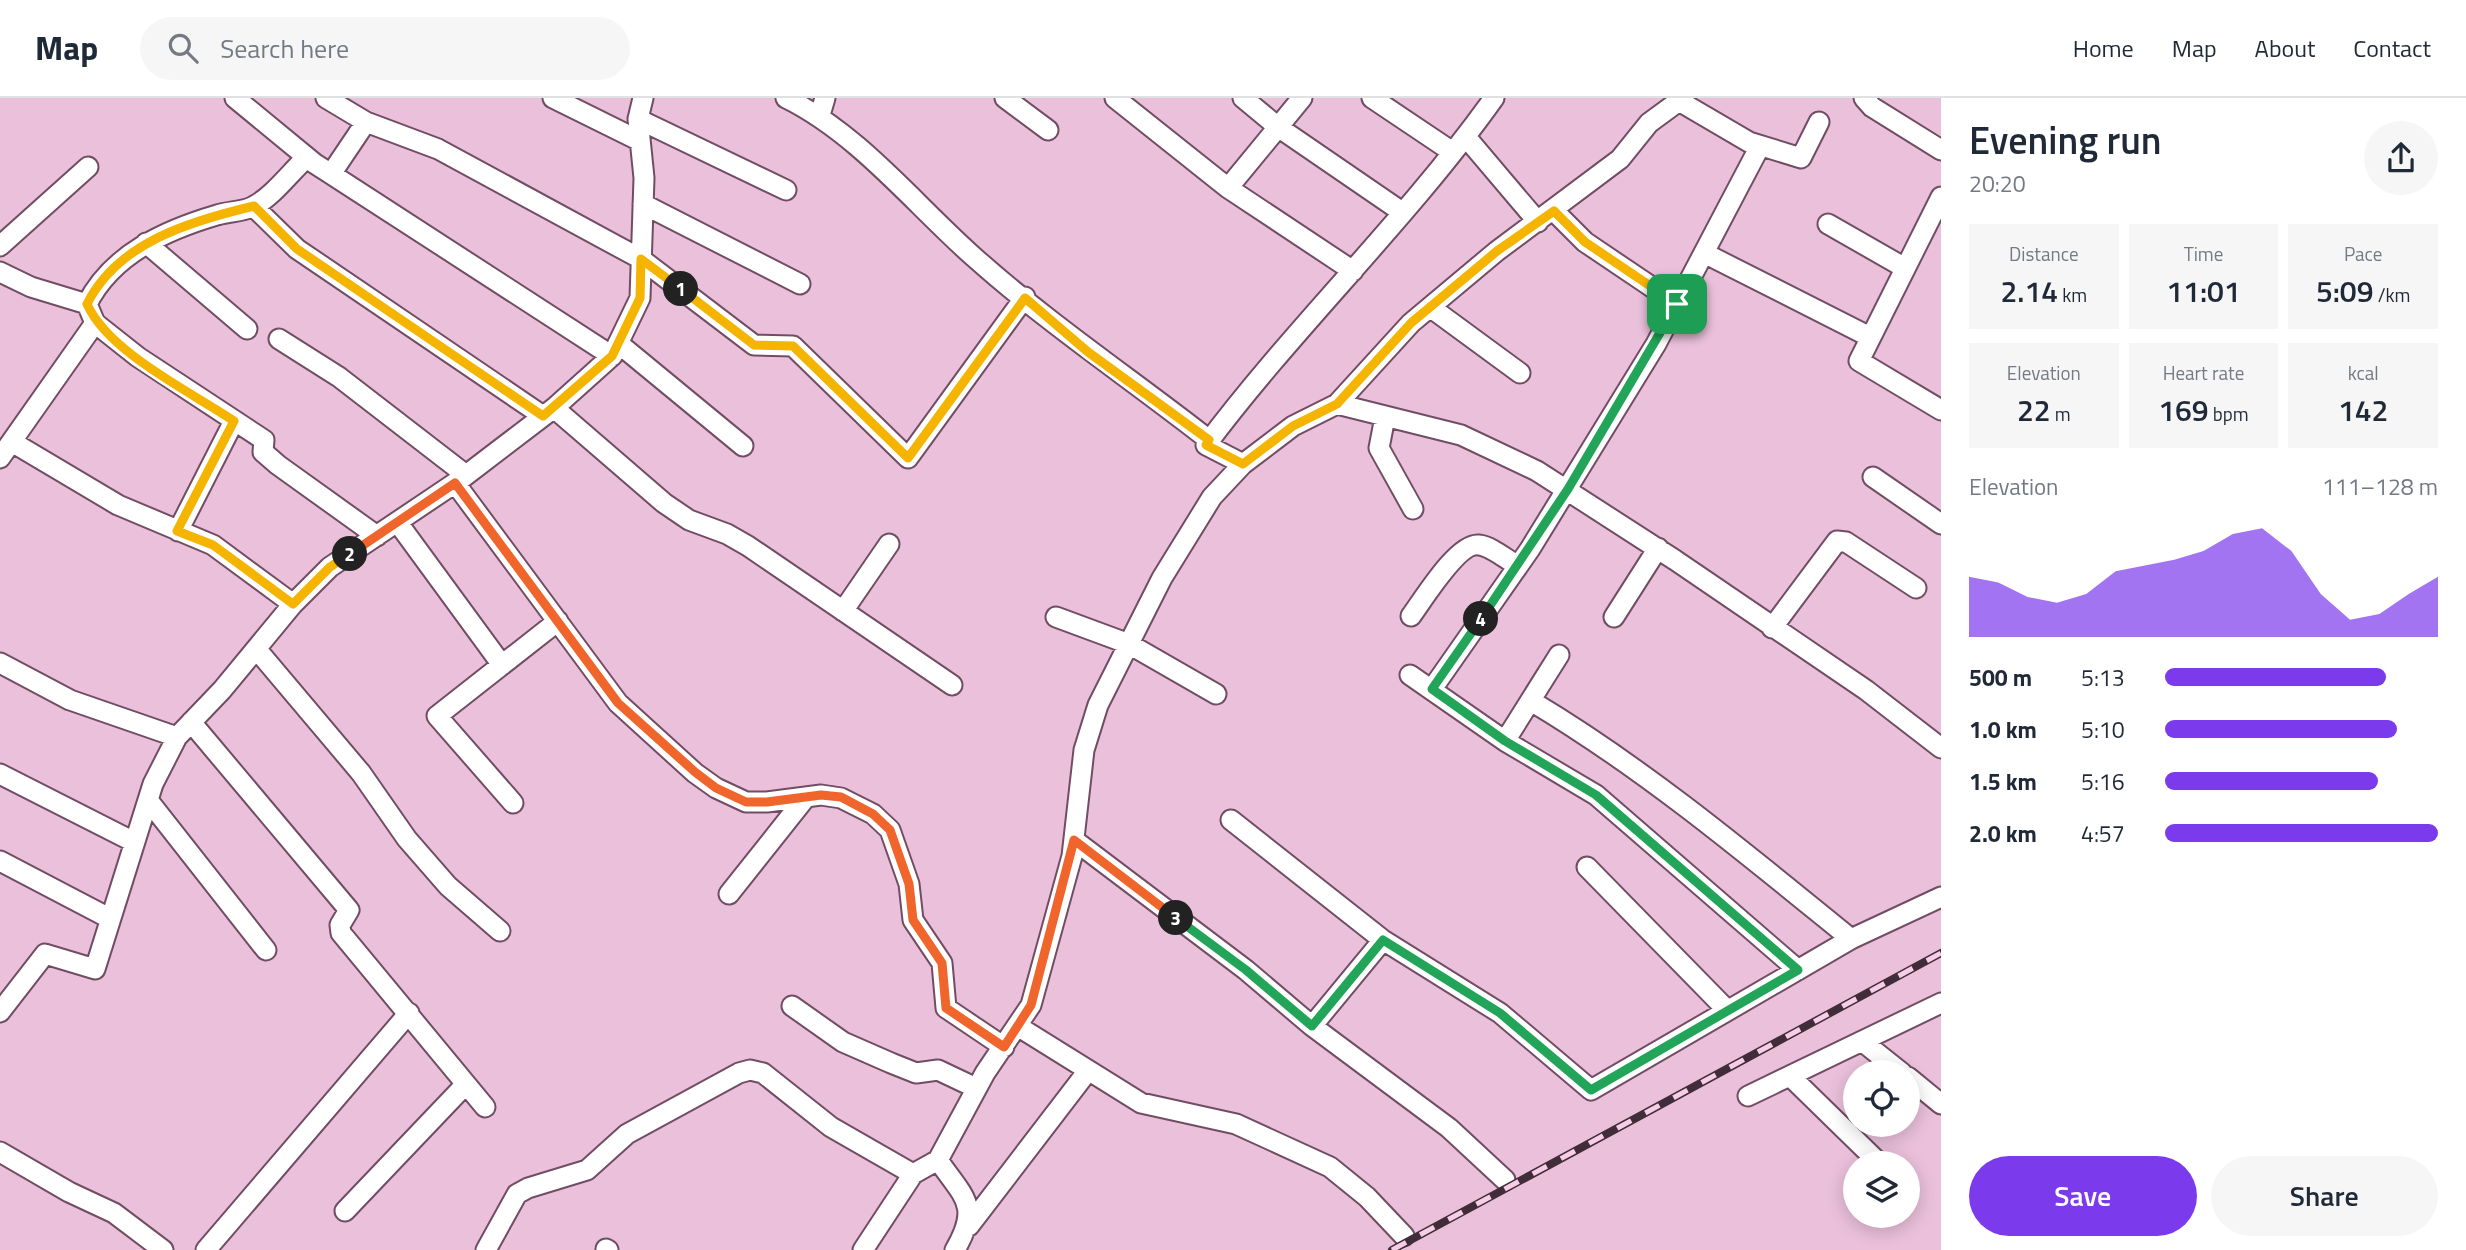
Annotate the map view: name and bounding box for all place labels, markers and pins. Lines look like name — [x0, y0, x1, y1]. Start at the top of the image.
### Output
pin: 1 — [664, 272, 698, 306]
pin — [1647, 274, 1707, 334]
pin: 2 — [332, 536, 368, 572]
pin: 4 — [1464, 602, 1498, 636]
pin: 3 — [1158, 900, 1194, 936]

